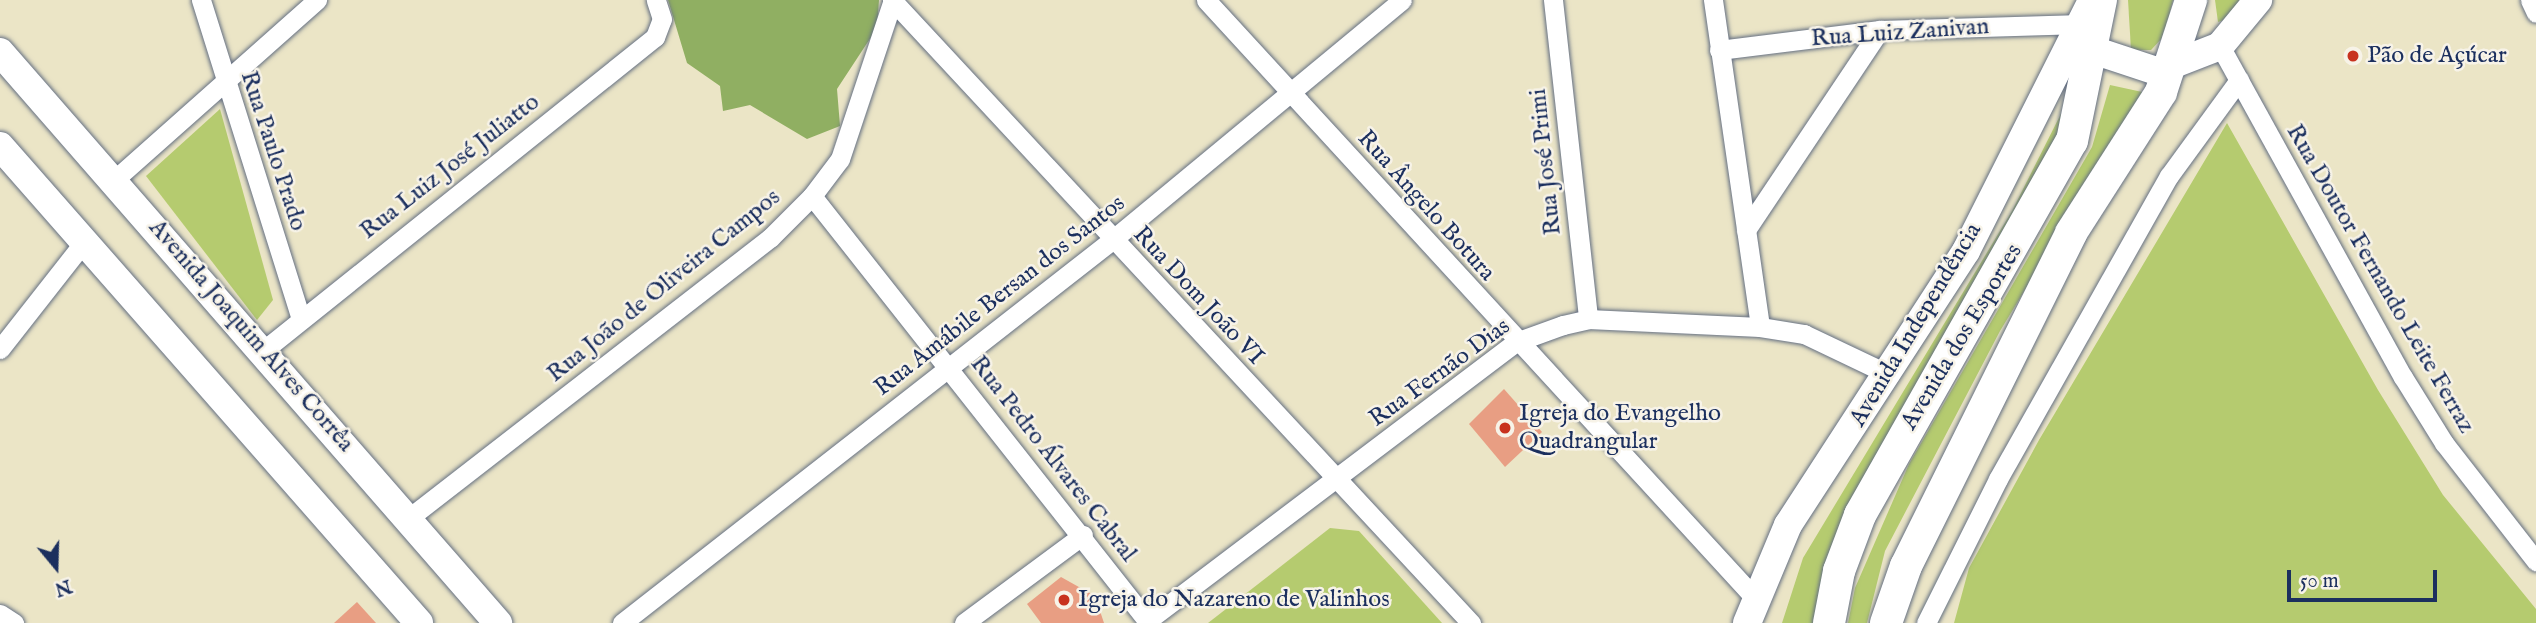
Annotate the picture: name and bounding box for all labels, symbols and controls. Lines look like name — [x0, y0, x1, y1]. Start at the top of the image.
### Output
street label: Rua Luiz Zanivan — [1810, 12, 1990, 54]
place label: Pão de Açúcar — [2367, 42, 2507, 70]
marker: Pão de Açúcar — [2345, 48, 2361, 64]
street label: Rua Paulo Prado — [234, 68, 312, 234]
street label: Rua José Primi — [1524, 87, 1568, 237]
street label: Rua Luiz José Juliatto — [355, 88, 545, 246]
street label: Rua Doutor Fernando Leite Ferraz — [2280, 119, 2480, 439]
street label: Rua Ângelo Botura — [1351, 125, 1501, 287]
street label: Rua João de Oliveira Campos — [542, 183, 786, 389]
street label: Rua Amábile Bersan dos Santos — [869, 189, 1131, 403]
street label: Avenida Joaquim Alves Corrêa — [142, 214, 360, 458]
street label: Avenida Independência — [1844, 218, 1988, 432]
street label: Rua Dom João VI — [1126, 221, 1270, 371]
street label: Avenida dos Esportes — [1895, 239, 2029, 435]
street label: Rua Fernão Dias — [1364, 312, 1516, 434]
street label: Rua Pedro Álvares Cabral — [964, 350, 1142, 568]
place label: Igreja do Evangelho Quadrangular — [1519, 400, 1721, 456]
marker: Igreja do Evangelho Quadrangular — [1497, 420, 1513, 436]
north arrow — [21, 532, 91, 602]
scale bar — [2291, 556, 2442, 600]
text: 50 m — [2300, 568, 2339, 595]
text: N — [51, 573, 75, 601]
place label: Igreja do Nazareno de Valinhos — [1078, 586, 1390, 614]
marker: Igreja do Nazareno de Valinhos — [1056, 592, 1072, 608]

